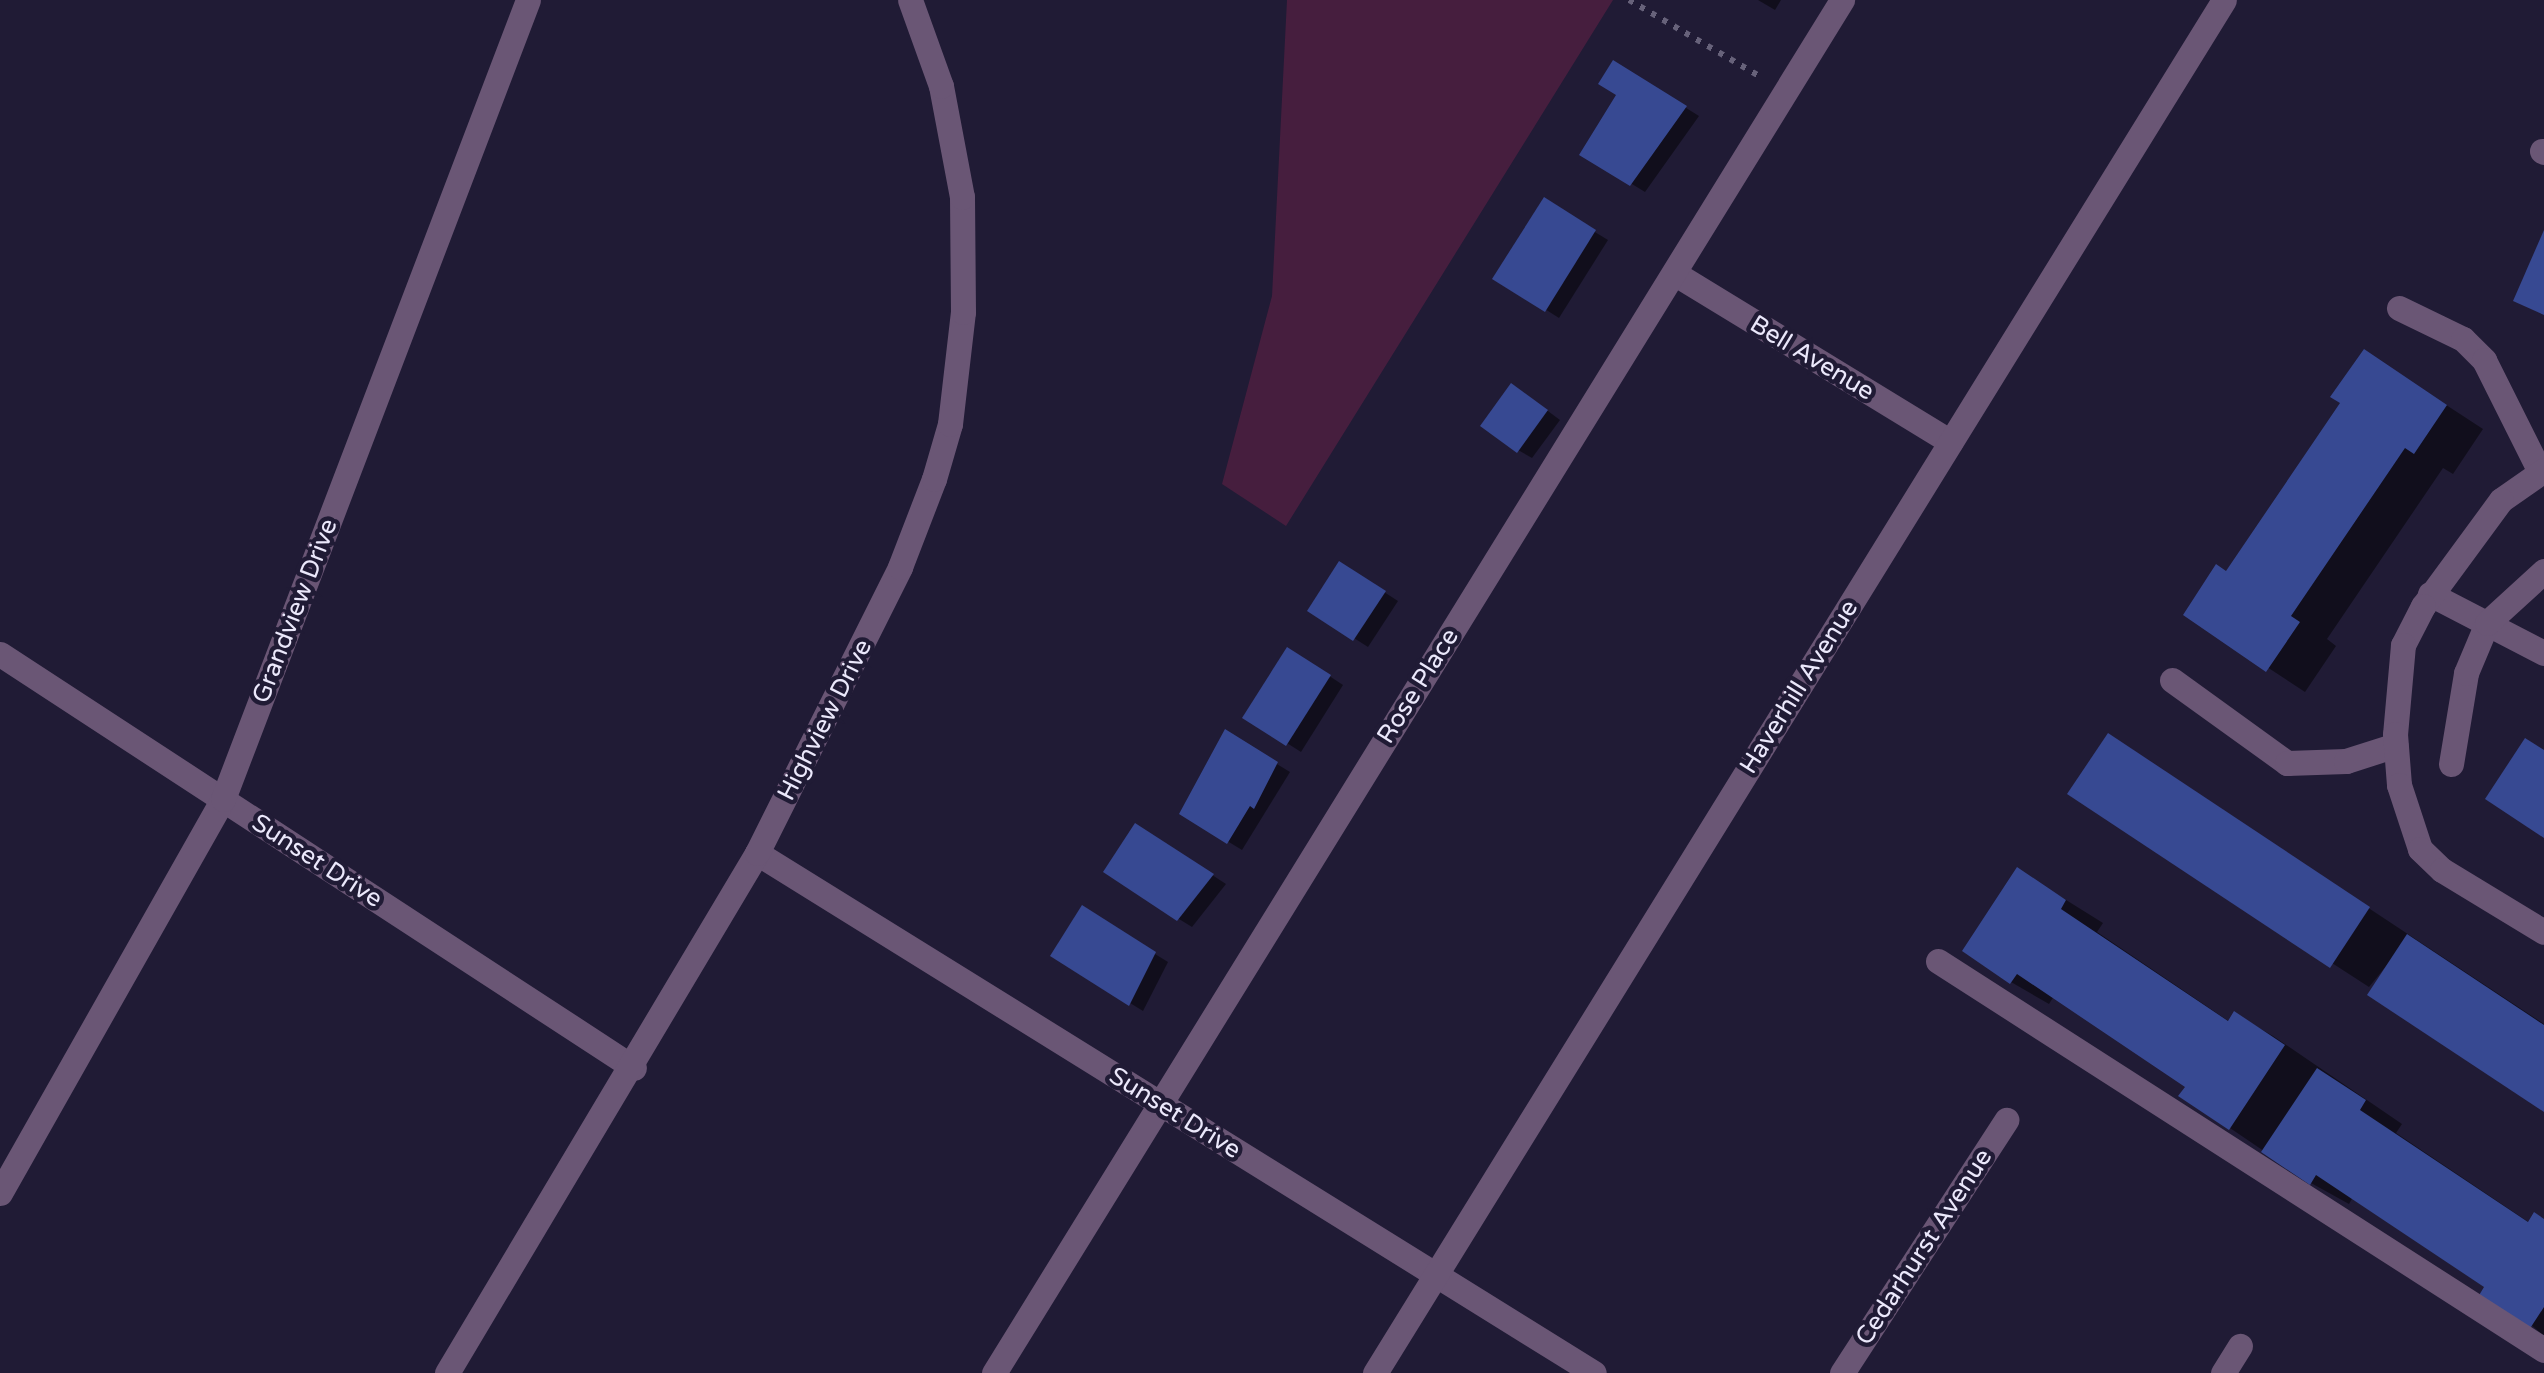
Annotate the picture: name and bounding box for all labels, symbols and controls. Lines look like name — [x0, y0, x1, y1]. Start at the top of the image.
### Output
street label: Bell Avenue — [1744, 309, 1880, 407]
street label: Grandview Drive — [246, 515, 344, 707]
street label: Haverhill Avenue — [1733, 595, 1865, 779]
street label: Rose Place — [1371, 623, 1465, 749]
street label: Highview Drive — [771, 634, 879, 806]
street label: Sunset Drive — [246, 808, 388, 914]
street label: Sunset Drive — [1104, 1061, 1246, 1165]
street label: Cedarhurst Avenue — [1849, 1143, 1999, 1351]

